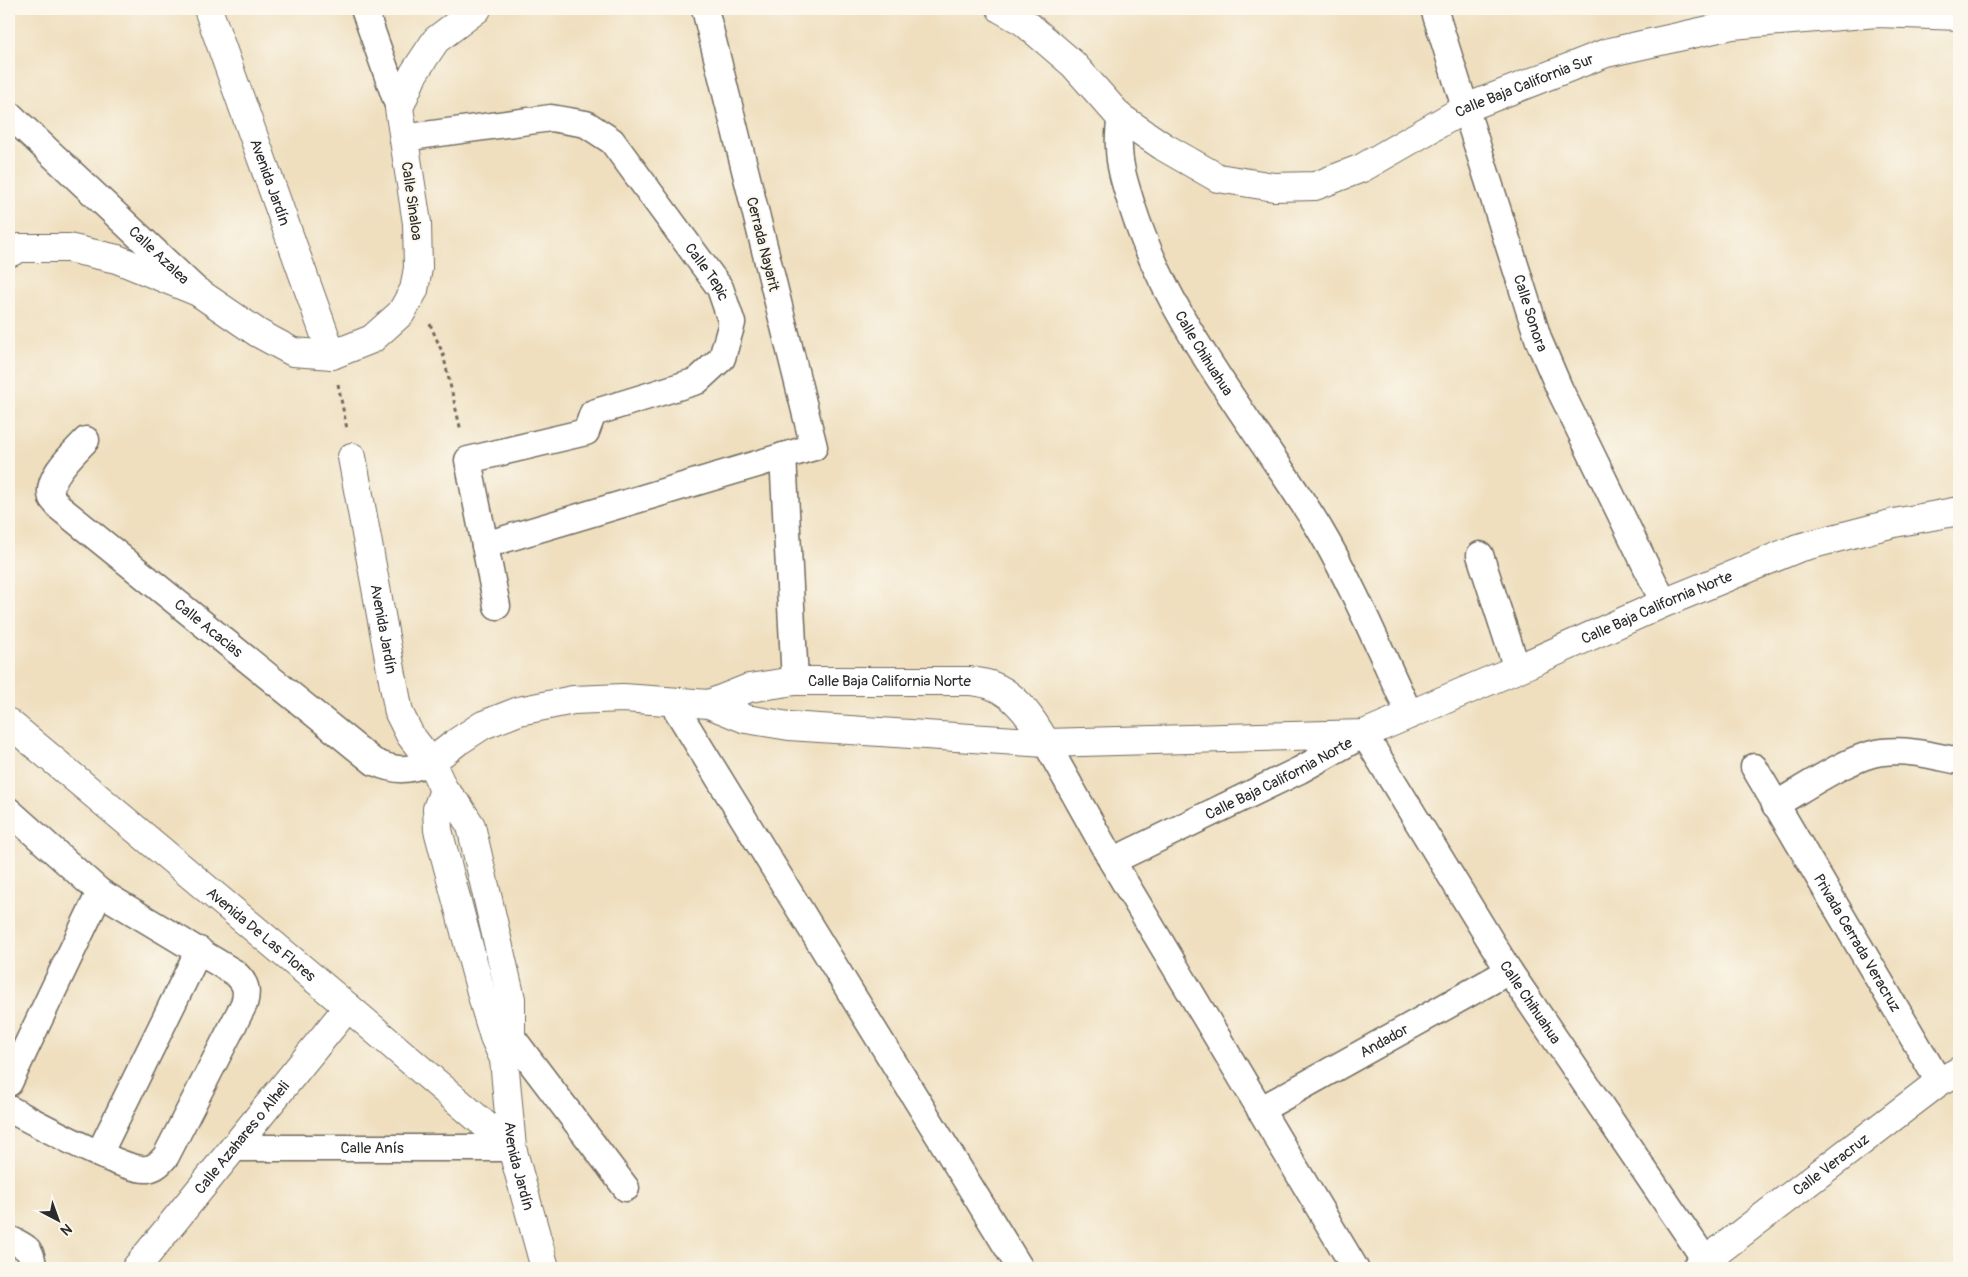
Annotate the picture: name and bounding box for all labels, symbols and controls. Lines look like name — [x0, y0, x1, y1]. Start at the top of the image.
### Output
street label: Calle Baja California Sur — [1452, 50, 1597, 122]
street label: Avenida Jardín — [245, 136, 294, 228]
street label: Calle Sinaloa — [397, 160, 426, 242]
street label: Cerrada Nayarit — [742, 195, 784, 294]
street label: Calle Azalea — [124, 222, 193, 289]
street label: Calle Tepic — [680, 240, 733, 304]
street label: Calle Sonora — [1509, 272, 1552, 355]
street label: Calle Chihuahua — [1170, 308, 1237, 400]
street label: Calle Baja California Norte — [1578, 567, 1736, 649]
street label: Avenida Jardín — [366, 583, 401, 676]
street label: Calle Acacias — [170, 595, 246, 662]
street label: Calle Baja California Norte — [808, 672, 971, 691]
street label: Calle Baja California Norte — [1202, 733, 1356, 824]
street label: Privada Cerrada Veracruz — [1809, 871, 1905, 1016]
street label: Avenida De Las Flores — [202, 883, 320, 986]
street label: Calle Chihuahua — [1495, 958, 1565, 1048]
street label: Andador — [1356, 1020, 1413, 1062]
street label: Calle Azahares o Alheli — [191, 1077, 294, 1198]
street label: Avenida Jardín — [500, 1121, 538, 1213]
street label: Calle Veracruz — [1789, 1130, 1873, 1200]
street label: Calle Anís — [340, 1139, 404, 1158]
north arrow — [32, 1194, 82, 1244]
text: N — [57, 1220, 75, 1239]

